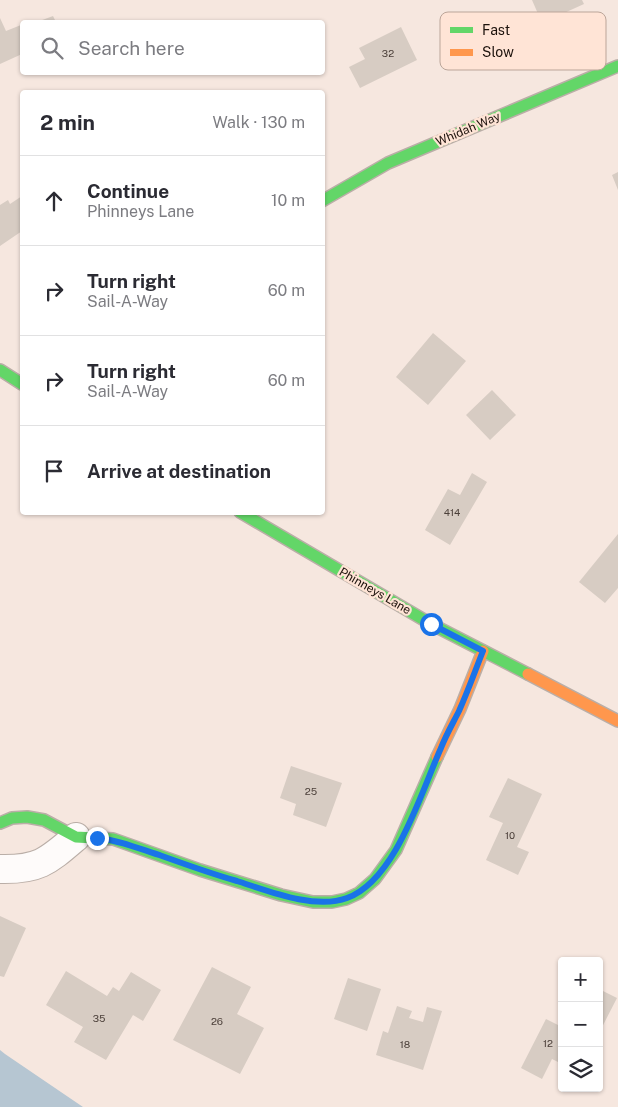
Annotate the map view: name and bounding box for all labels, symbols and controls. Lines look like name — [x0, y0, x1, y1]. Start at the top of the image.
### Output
legend — [440, 12, 606, 70]
search box — [20, 20, 325, 75]
text: Fast — [482, 22, 510, 38]
icon: search — [38, 34, 66, 62]
text: Search here — [78, 37, 185, 59]
text: Slow — [482, 44, 514, 60]
house number: 32 — [382, 47, 394, 59]
street label: Whidah Way — [434, 109, 503, 149]
text: 2 min — [40, 110, 95, 135]
text: Walk · 130 m — [212, 113, 305, 132]
text: Continue — [87, 180, 169, 202]
icon: ahead — [40, 187, 68, 215]
text: 10 m — [271, 191, 305, 210]
text: Phinneys Lane — [87, 202, 194, 221]
text: Turn right — [87, 270, 176, 292]
icon: right — [40, 277, 68, 305]
text: 60 m — [268, 281, 305, 300]
text: Sail-A-Way — [87, 292, 168, 311]
text: Turn right — [87, 360, 176, 382]
icon: right — [40, 367, 68, 395]
text: 60 m — [268, 371, 305, 390]
text: Sail-A-Way — [87, 382, 168, 401]
icon: arrive — [40, 457, 68, 485]
text: Arrive at destination — [87, 460, 271, 482]
house number: 414 — [444, 506, 460, 518]
street label: Phinneys Lane — [337, 565, 414, 617]
route start — [420, 613, 443, 636]
house number: 25 — [305, 785, 317, 797]
route end — [86, 827, 109, 850]
house number: 10 — [505, 829, 515, 841]
map controls — [558, 957, 603, 1092]
button: + — [558, 957, 603, 1002]
button: − — [558, 1002, 603, 1047]
house number: 35 — [93, 1012, 105, 1024]
house number: 26 — [211, 1015, 223, 1027]
house number: 12 — [543, 1037, 553, 1049]
house number: 18 — [400, 1038, 410, 1050]
button: layers — [558, 1047, 603, 1092]

